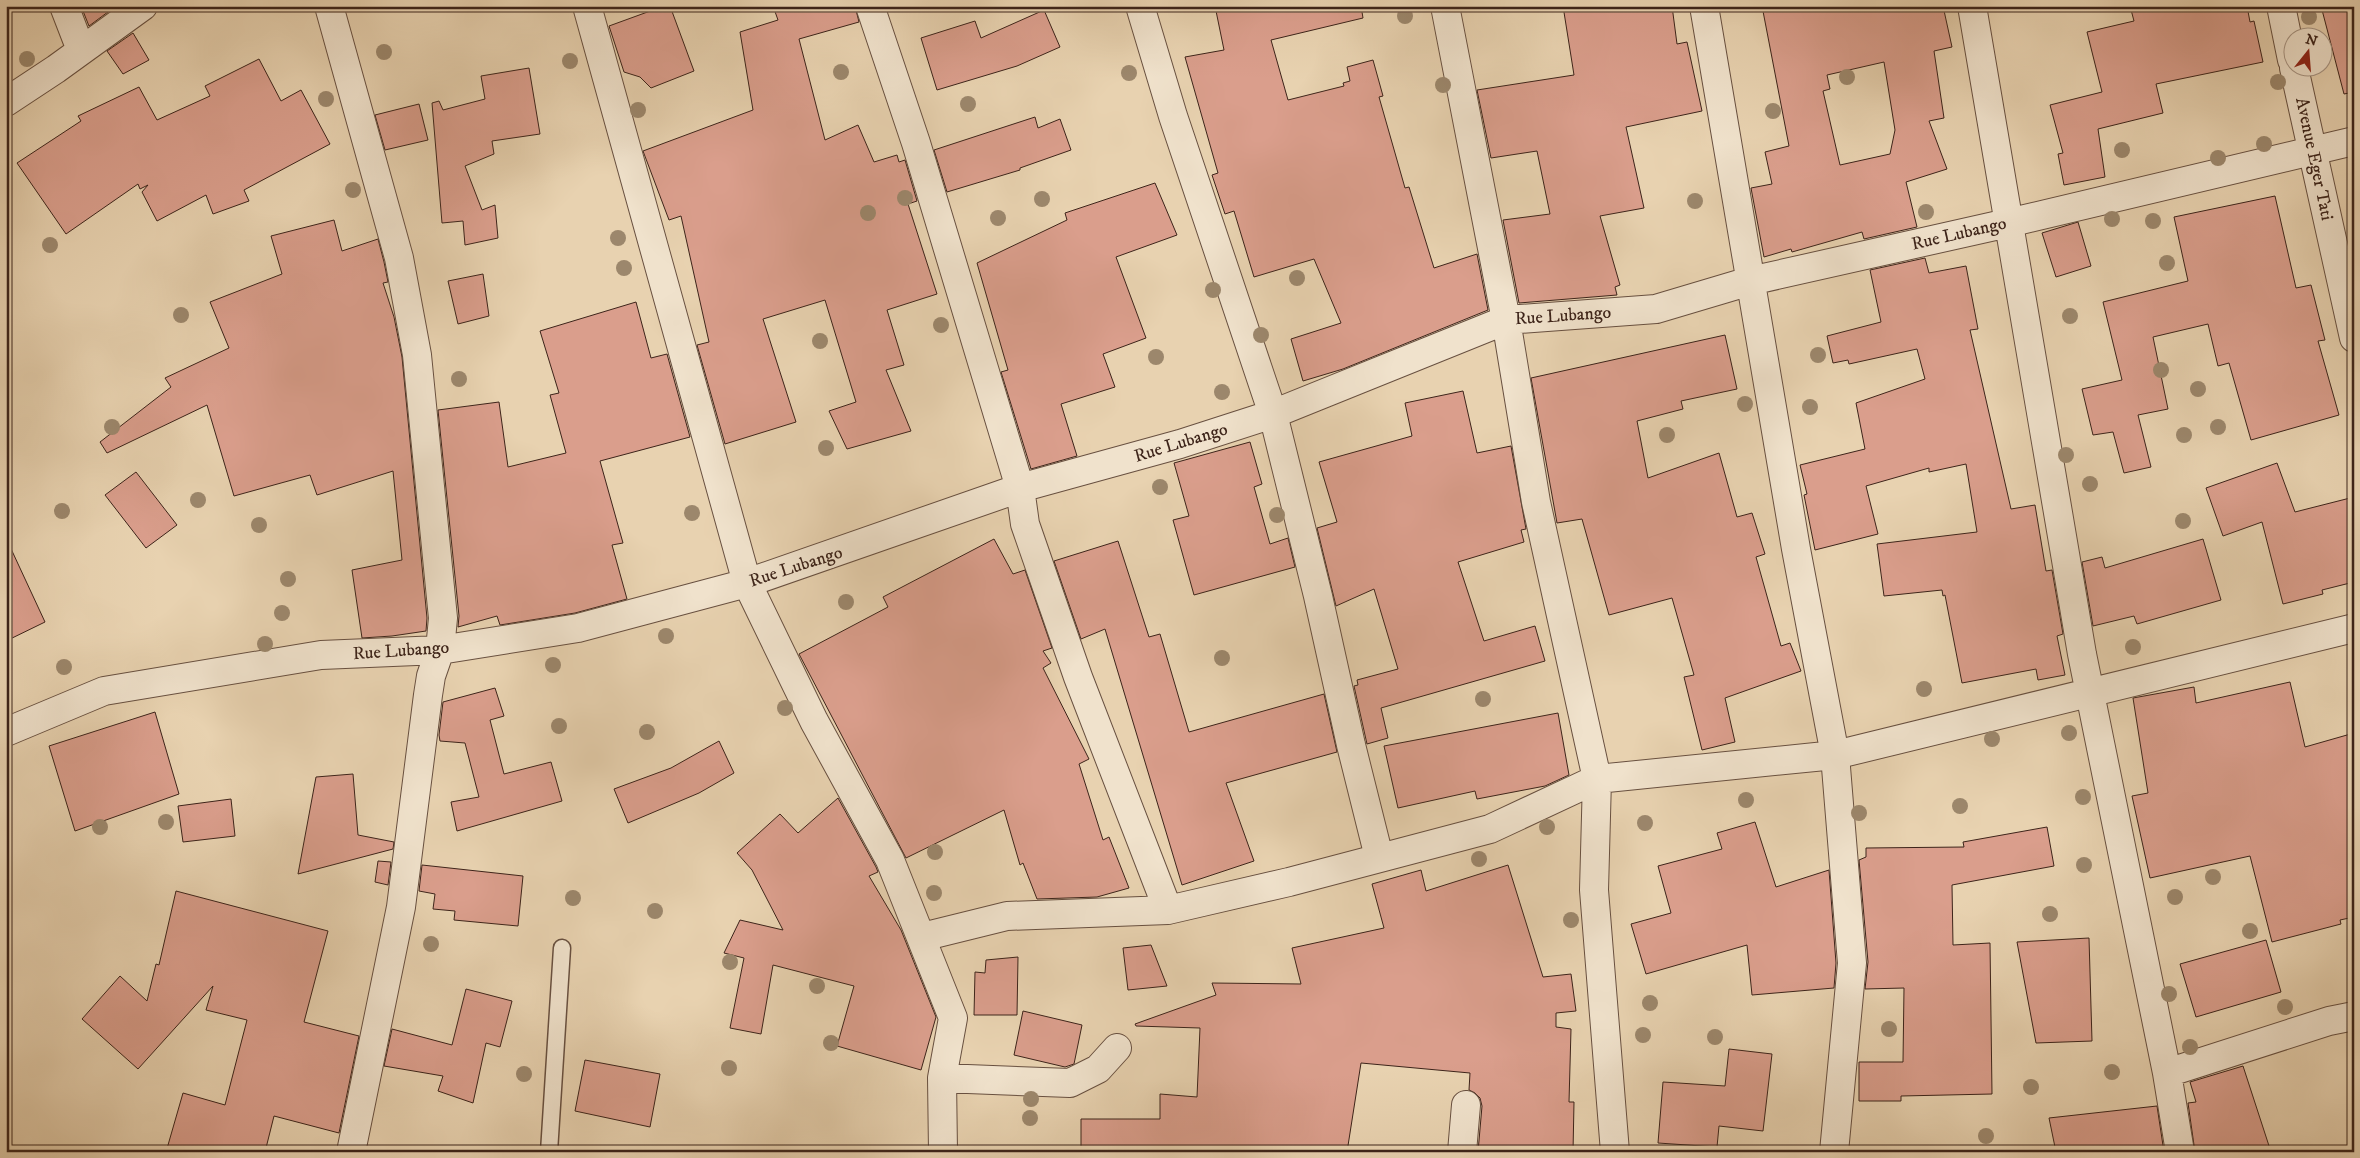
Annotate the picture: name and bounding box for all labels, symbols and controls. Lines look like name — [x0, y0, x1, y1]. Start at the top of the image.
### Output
north arrow — [2282, 28, 2332, 78]
text: N — [2303, 30, 2320, 51]
street label: Avenue Eger Tati — [2290, 95, 2338, 223]
street label: Rue Lubango — [1909, 212, 2009, 256]
street label: Rue Lubango — [1514, 302, 1612, 330]
street label: Rue Lubango — [1132, 418, 1231, 468]
street label: Rue Lubango — [747, 542, 846, 592]
street label: Rue Lubango — [352, 637, 450, 665]

